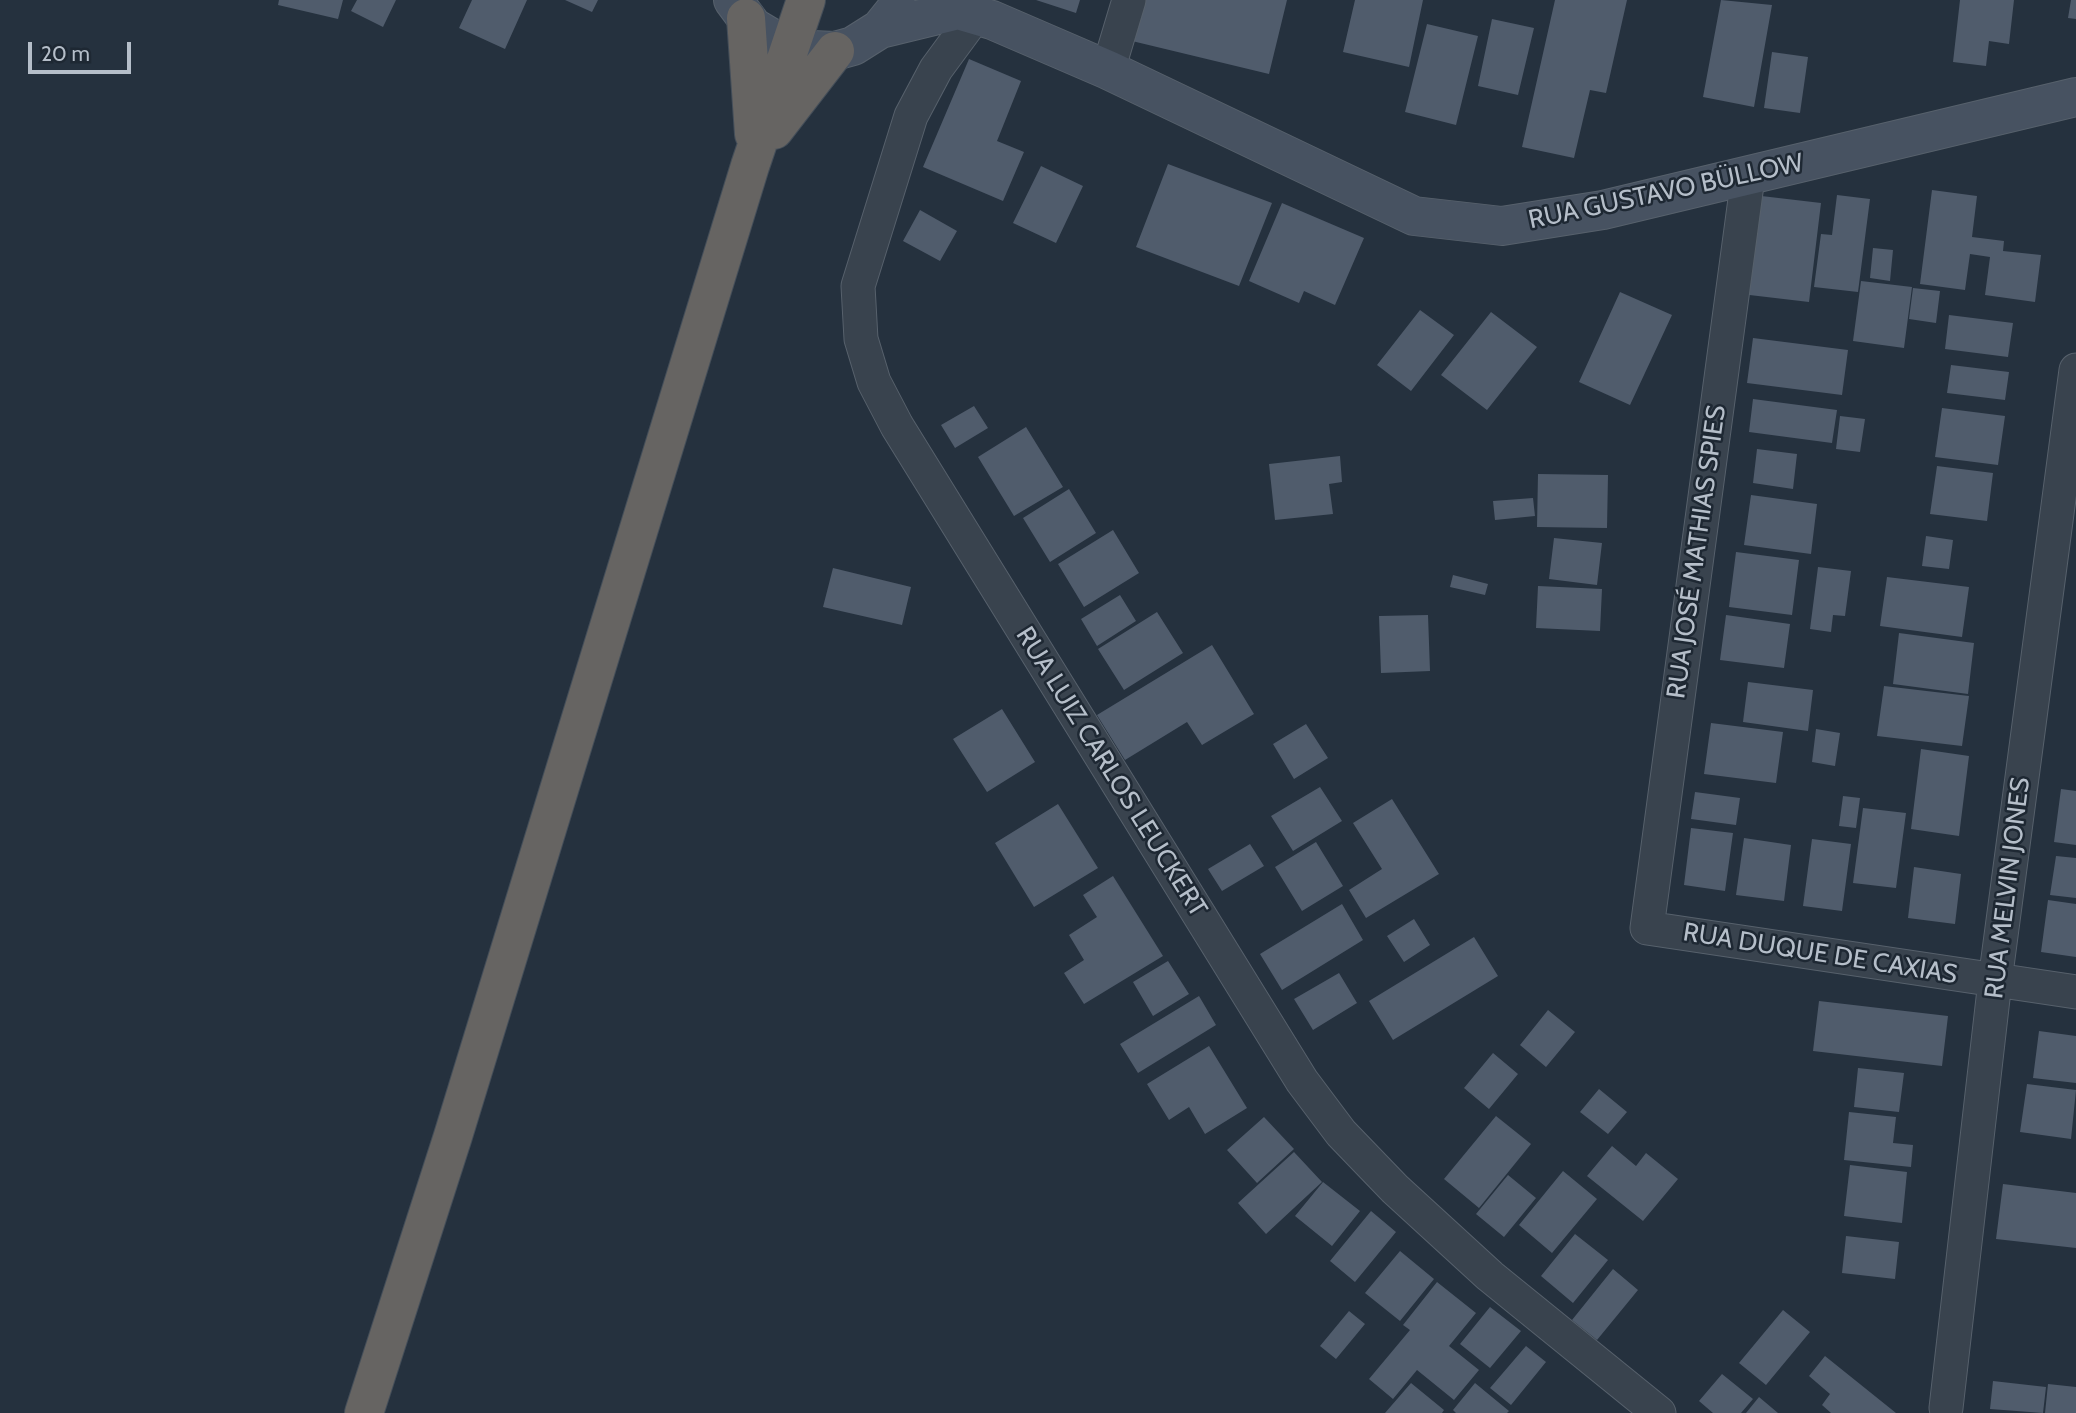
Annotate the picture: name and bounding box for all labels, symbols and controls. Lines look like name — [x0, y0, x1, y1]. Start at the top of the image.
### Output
scale bar — [32, 28, 135, 72]
text: 20 m — [41, 41, 90, 66]
street label: RUA GUSTAVO BÜLLOW — [1526, 148, 1806, 236]
street label: RUA JOSÉ MATHIAS SPIES — [1661, 403, 1733, 701]
street label: RUA LUIZ CARLOS LEUCKERT — [1009, 621, 1213, 923]
street label: RUA MELVIN JONES — [1979, 775, 2037, 1001]
street label: RUA DUQUE DE CAXIAS — [1681, 917, 1959, 991]

